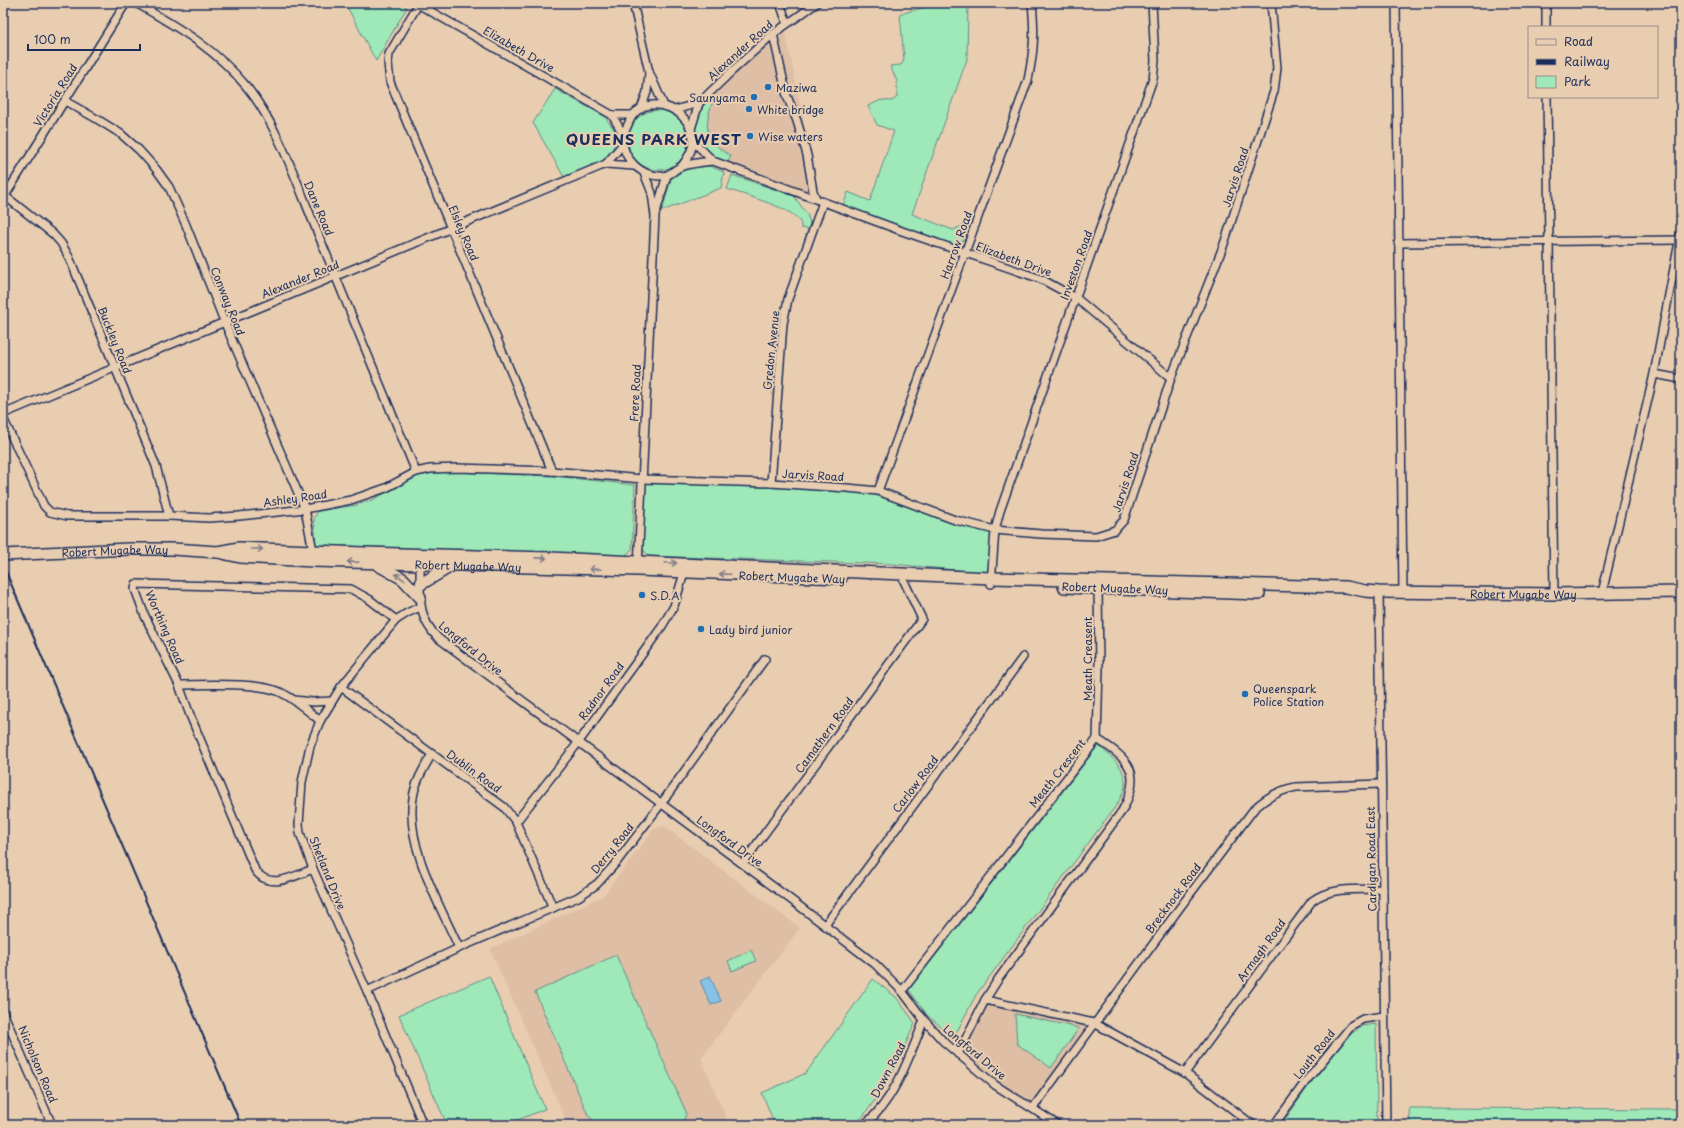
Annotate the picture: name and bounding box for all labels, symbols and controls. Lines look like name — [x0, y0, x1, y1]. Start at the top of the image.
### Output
street label: Alexander Road — [703, 16, 777, 84]
street label: Elizabeth Drive — [480, 22, 558, 76]
scale bar — [28, 26, 140, 52]
legend — [1528, 26, 1658, 98]
text: 100 m — [34, 30, 71, 48]
text: Road — [1564, 32, 1593, 50]
text: Railway — [1564, 52, 1610, 70]
street label: Victoria Road — [29, 60, 81, 130]
text: Park — [1564, 72, 1591, 90]
place label: Maziwa — [776, 79, 817, 96]
marker: Maziwa — [763, 82, 773, 92]
place label: Saunyama — [689, 89, 746, 106]
marker: Saunyama — [749, 92, 759, 102]
place label: White bridge — [757, 101, 824, 118]
marker: White bridge — [744, 104, 754, 114]
district label: QUEENS PARK WEST — [566, 127, 742, 150]
place label: Wise waters — [758, 128, 823, 145]
marker: Wise waters — [745, 131, 755, 141]
street label: Jarvis Road — [1217, 145, 1253, 209]
street label: Dane Road — [300, 178, 338, 238]
street label: Elsley Road — [445, 202, 483, 264]
street label: Harrow Road — [936, 209, 976, 281]
street label: Investon Road — [1055, 228, 1097, 302]
street label: Elizabeth Drive — [974, 237, 1054, 281]
street label: Alexander Road — [258, 256, 342, 302]
street label: Conway Road — [207, 264, 249, 338]
street label: Buckley Road — [94, 304, 136, 376]
street label: Gredon Avenue — [758, 309, 784, 391]
street label: Frere Road — [625, 364, 645, 422]
street label: Jarvis Road — [1107, 450, 1143, 514]
street label: Jarvis Road — [782, 465, 844, 485]
street label: Ashley Road — [262, 485, 328, 511]
street label: Robert Mugabe Way — [61, 540, 168, 561]
one-way arrow — [250, 545, 263, 552]
one-way arrow — [534, 554, 547, 562]
street label: Robert Mugabe Way — [414, 555, 522, 575]
one-way arrow — [347, 558, 360, 566]
one-way arrow — [664, 559, 677, 567]
one-way arrow — [589, 565, 602, 573]
street label: Robert Mugabe Way — [738, 567, 846, 587]
one-way arrow — [719, 570, 732, 578]
one-way arrow — [394, 573, 405, 581]
street label: Robert Mugabe Way — [1061, 578, 1169, 598]
street label: Robert Mugabe Way — [1470, 585, 1577, 603]
place label: S.D.A — [650, 587, 680, 604]
street label: Worthing Road — [141, 588, 189, 666]
marker: S.D.A — [637, 590, 647, 600]
street label: Meath Creasent — [1079, 616, 1096, 701]
street label: Longford Drive — [435, 617, 507, 679]
place label: Lady bird junior — [709, 621, 793, 638]
marker: Lady bird junior — [696, 624, 706, 634]
street label: Radnor Road — [574, 658, 628, 724]
place label: Queenspark Police Station — [1253, 680, 1324, 710]
marker: Queenspark Police Station — [1240, 689, 1250, 699]
street label: Camathern Road — [791, 693, 857, 777]
street label: Meath Crescent — [1025, 735, 1090, 811]
street label: Dublin Road — [443, 745, 505, 797]
street label: Carlow Road — [888, 752, 942, 816]
street label: Cardigan Road East — [1362, 806, 1380, 912]
street label: Longford Drive — [693, 811, 767, 871]
street label: Derry Road — [586, 819, 638, 877]
street label: Shetland Drive — [306, 834, 350, 912]
street label: Brecknock Road — [1141, 859, 1205, 937]
street label: Armagh Road — [1232, 915, 1290, 985]
street label: Longford Drive — [940, 1020, 1010, 1084]
street label: Nicholson Road — [14, 1023, 62, 1106]
street label: Louth Road — [1289, 1025, 1339, 1083]
street label: Down Road — [866, 1039, 910, 1101]

